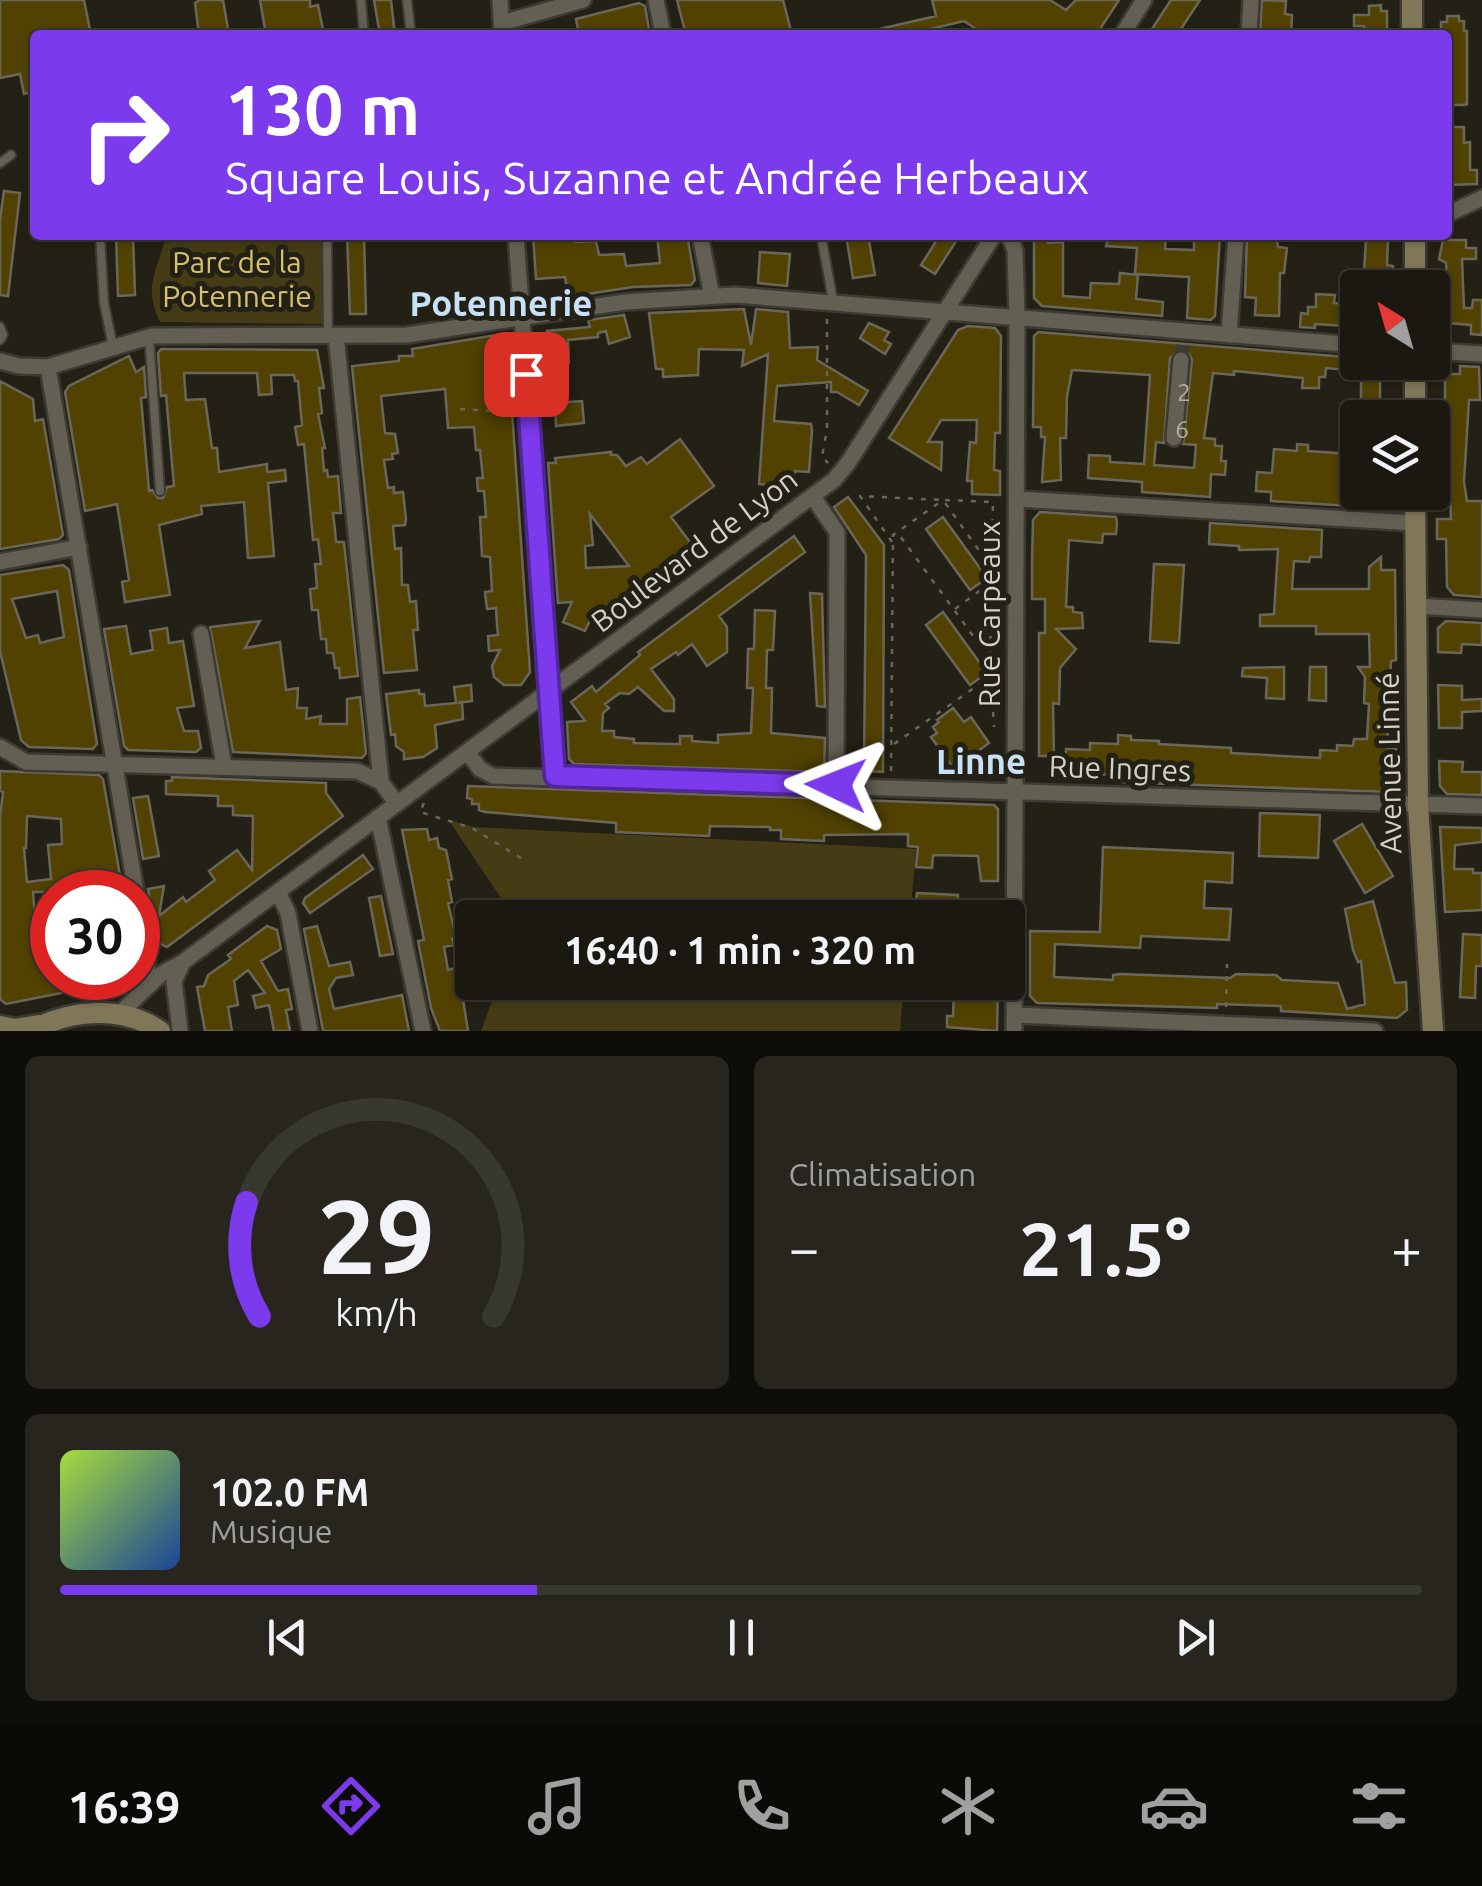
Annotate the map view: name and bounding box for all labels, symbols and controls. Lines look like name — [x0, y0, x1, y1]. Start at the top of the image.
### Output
icon: right — [60, 70, 190, 200]
text: 130 m — [225, 70, 420, 148]
text: Square Louis, Suzanne et Andrée Herbeaux — [225, 152, 1089, 203]
park label: Parc de la Potennerie — [162, 245, 312, 313]
north arrow — [1340, 270, 1450, 380]
map controls — [1340, 270, 1450, 510]
district label: Potennerie — [410, 283, 592, 323]
pin — [484, 332, 569, 417]
icon: arrive — [499, 347, 554, 402]
house number: 2 — [1177, 378, 1191, 406]
button: layers — [1340, 400, 1450, 510]
house number: 6 — [1175, 415, 1189, 443]
street label: Boulevard de Lyon — [584, 462, 804, 638]
street label: Rue Carpeaux — [972, 521, 1006, 707]
street label: Avenue Linné — [1370, 672, 1408, 854]
position arrow — [784, 733, 888, 837]
district label: Linne — [936, 741, 1026, 781]
street label: Rue Ingres — [1048, 749, 1192, 787]
speed limit sign: 30 — [30, 870, 160, 1000]
text: 16:40 · 1 min · 320 m — [564, 929, 916, 971]
text: Climatisation — [789, 1156, 976, 1192]
text: 29 — [318, 1177, 435, 1294]
text: 21.5° — [1019, 1206, 1191, 1290]
text: − — [789, 1217, 820, 1278]
text: + — [1391, 1217, 1422, 1278]
text: km/h — [335, 1293, 418, 1333]
text: 102.0 FM — [210, 1471, 369, 1513]
text: Musique — [210, 1513, 332, 1549]
icon: previous — [260, 1610, 315, 1665]
icon: pause — [714, 1610, 769, 1665]
icon: next — [1168, 1610, 1223, 1665]
icon: directions — [316, 1771, 386, 1841]
icon: music — [522, 1771, 592, 1841]
icon: phone — [727, 1771, 797, 1841]
icon: climate — [933, 1771, 1003, 1841]
icon: car — [1139, 1771, 1209, 1841]
icon: filters — [1344, 1771, 1414, 1841]
text: 16:39 — [68, 1781, 180, 1832]

